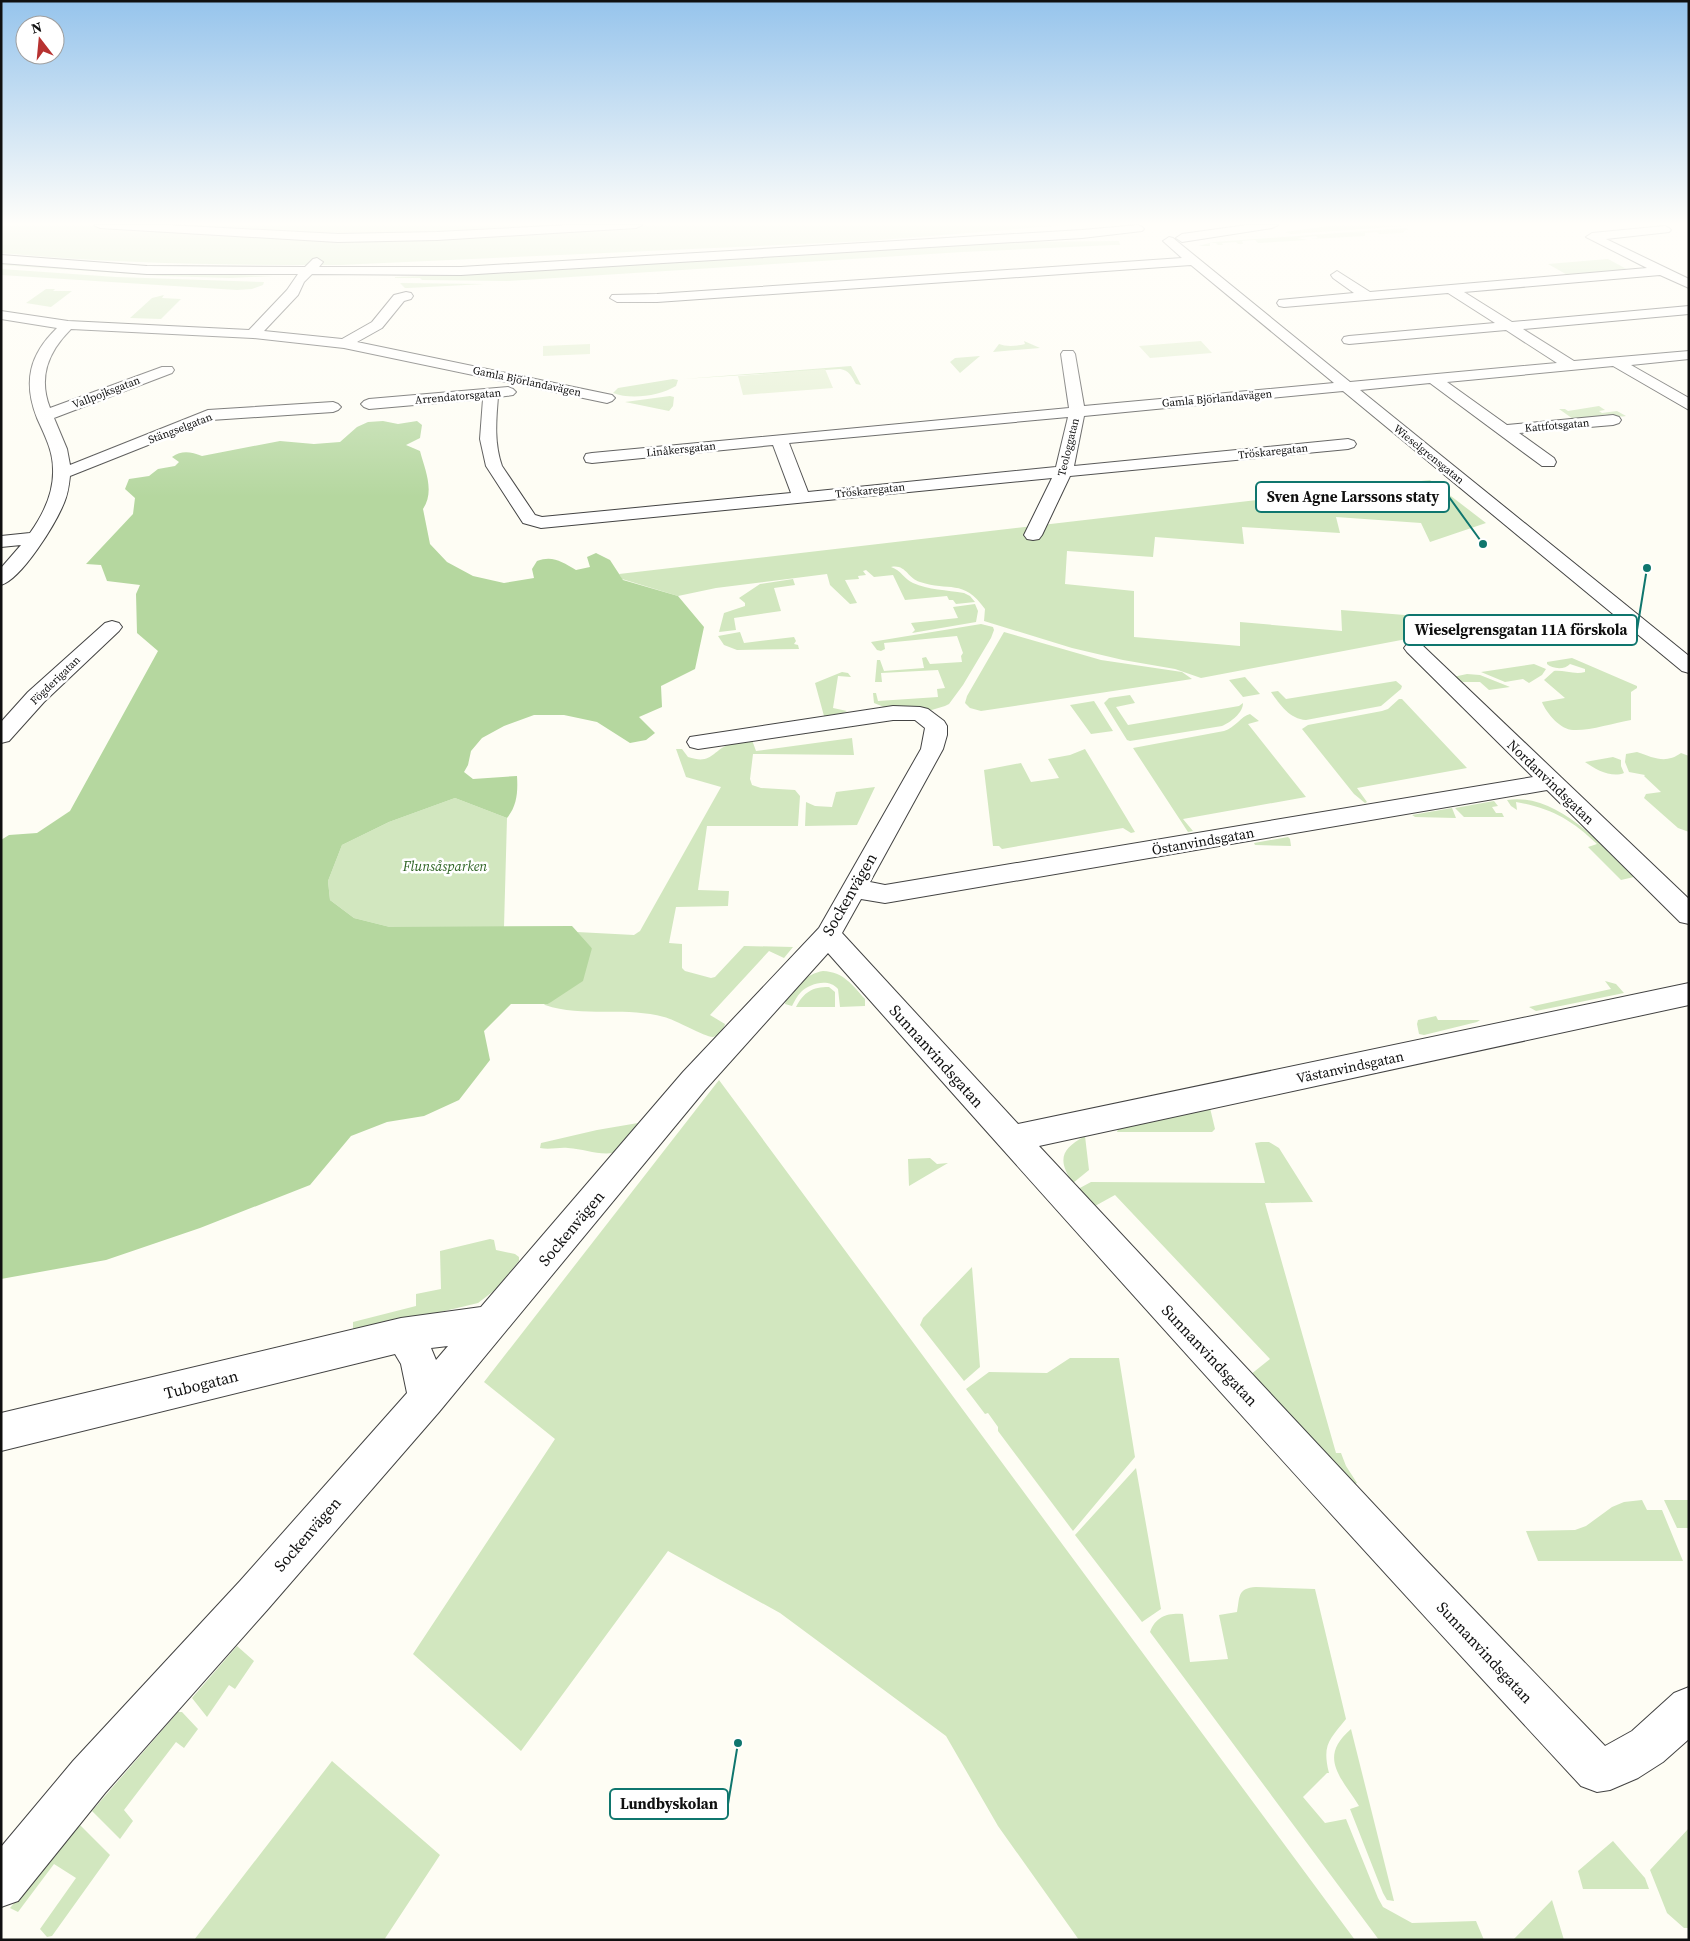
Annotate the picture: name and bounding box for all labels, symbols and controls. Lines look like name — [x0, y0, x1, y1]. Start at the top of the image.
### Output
north arrow — [15, 15, 65, 65]
text: N — [29, 16, 44, 39]
street label: Gamla Björlandavägen — [471, 363, 583, 400]
street label: Vallpojksgatan — [70, 373, 143, 412]
street label: Arrendatorsgatan — [414, 385, 502, 408]
street label: Gamla Björlandavägen — [1161, 386, 1273, 411]
street label: Stängselgatan — [146, 409, 215, 448]
street label: Kattfotsgatan — [1524, 415, 1590, 436]
street label: Teologgatan — [1054, 416, 1083, 478]
street label: Wieselgrensgatan — [1390, 421, 1467, 488]
street label: Linåkersgatan — [646, 438, 717, 461]
street label: Tröskaregatan — [1237, 440, 1309, 463]
street label: Tröskaregatan — [834, 479, 906, 502]
callout: Sven Agne Larssons staty — [1256, 482, 1449, 512]
text: Sven Agne Larssons staty — [1267, 486, 1439, 507]
callout: Wieselgrensgatan 11A förskola — [1404, 615, 1637, 645]
text: Wieselgrensgatan 11A förskola — [1414, 619, 1629, 640]
street label: Fögderigatan — [27, 652, 84, 708]
street label: Nordanvindsgatan — [1503, 735, 1599, 829]
street label: Östanvindsgatan — [1150, 822, 1256, 860]
street label: Sockenvägen — [816, 848, 882, 939]
park label: Flunsåsparken — [402, 856, 487, 876]
street label: Sunnanvindsgatan — [885, 1000, 989, 1113]
street label: Västanvindsgatan — [1294, 1046, 1406, 1088]
street label: Sockenvägen — [533, 1185, 609, 1270]
street label: Sunnanvindsgatan — [1157, 1299, 1263, 1411]
street label: Tubogatan — [162, 1364, 241, 1404]
street label: Sockenvägen — [268, 1492, 346, 1576]
street label: Sunnanvindsgatan — [1432, 1596, 1538, 1708]
callout: Lundbyskolan — [610, 1789, 728, 1819]
text: Lundbyskolan — [620, 1793, 718, 1814]

